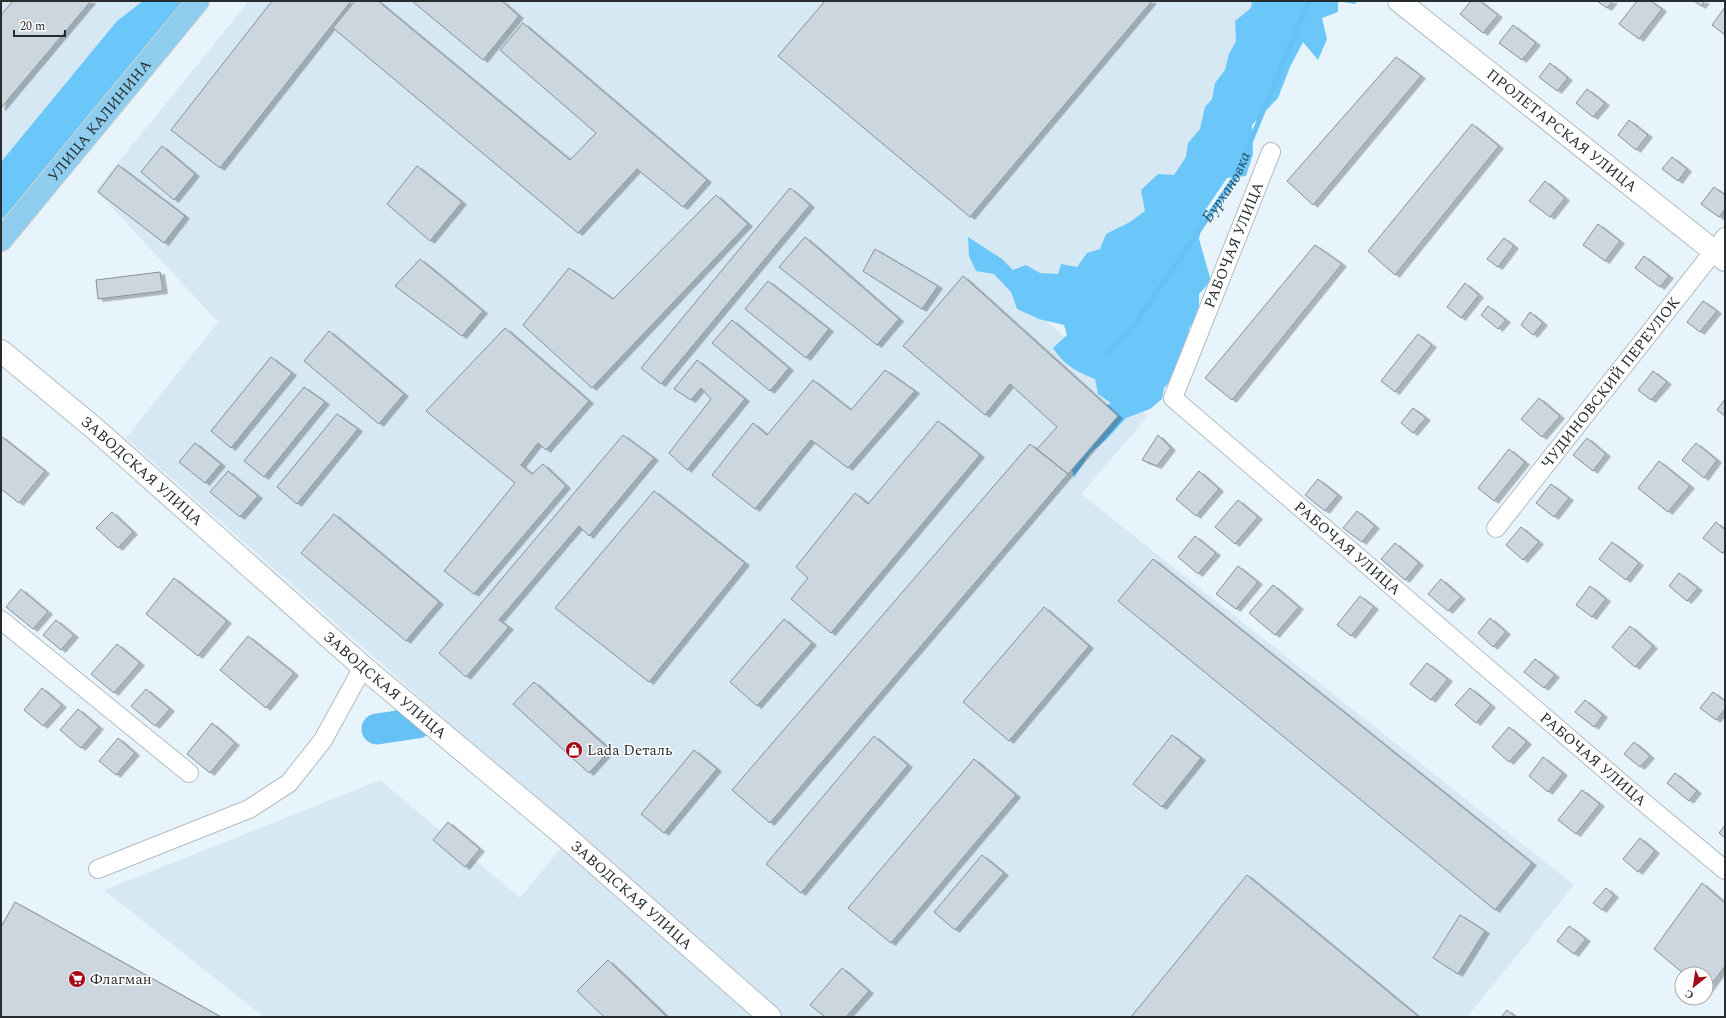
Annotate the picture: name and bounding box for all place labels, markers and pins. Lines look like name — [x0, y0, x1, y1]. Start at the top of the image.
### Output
place label: Lada Dеталь — [587, 739, 673, 762]
shop icon: Lada Dеталь — [564, 740, 584, 760]
place label: Флагман — [90, 968, 152, 991]
supermarket icon: Флагман — [67, 969, 87, 989]

